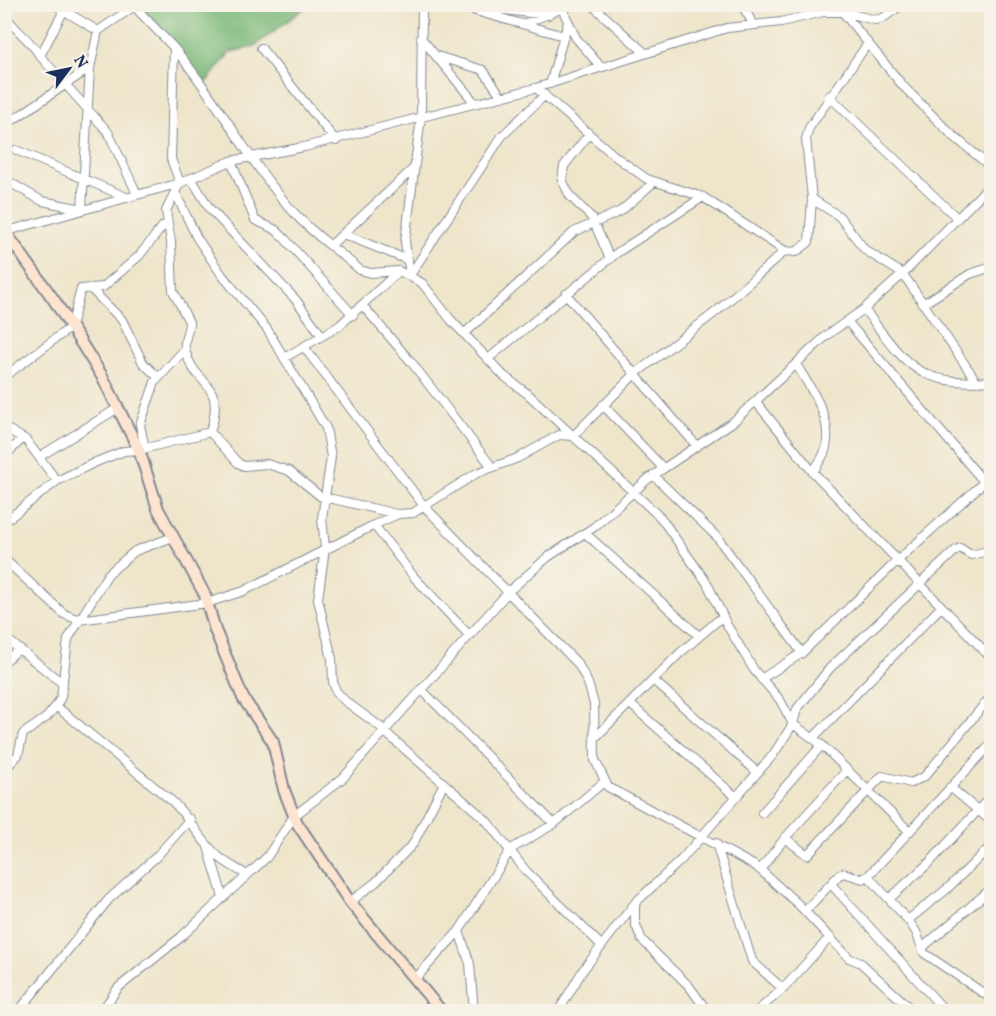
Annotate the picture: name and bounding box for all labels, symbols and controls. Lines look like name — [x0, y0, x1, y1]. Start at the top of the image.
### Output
north arrow — [39, 39, 99, 99]
text: N — [68, 51, 93, 73]

